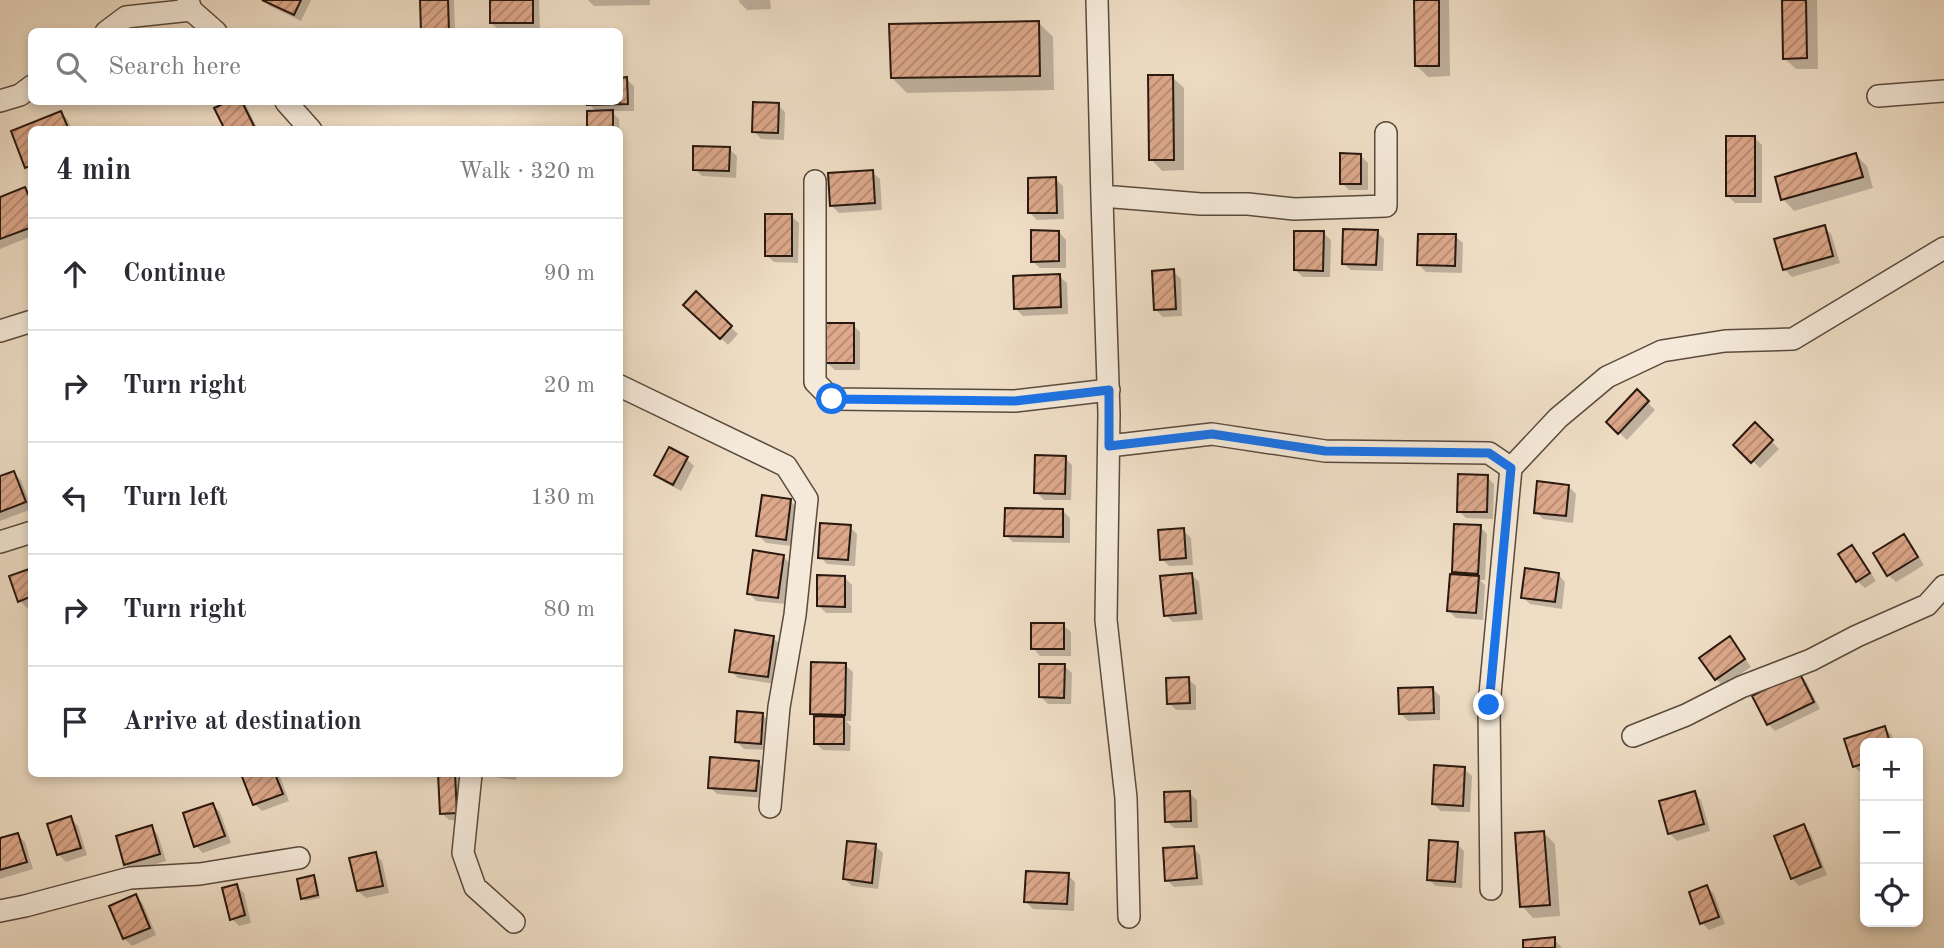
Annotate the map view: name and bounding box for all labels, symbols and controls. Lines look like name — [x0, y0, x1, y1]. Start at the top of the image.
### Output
search box — [28, 28, 623, 105]
icon: search — [52, 48, 90, 86]
text: Search here — [108, 54, 241, 80]
text: 4 min — [56, 156, 131, 186]
text: Walk · 320 m — [459, 160, 595, 183]
icon: ahead — [56, 255, 94, 293]
text: Continue — [123, 261, 226, 287]
text: 90 m — [544, 262, 595, 285]
icon: right — [56, 367, 94, 405]
text: Turn right — [123, 373, 246, 399]
text: 20 m — [544, 374, 595, 397]
route start — [816, 383, 847, 414]
icon: left — [56, 479, 94, 517]
text: Turn left — [123, 485, 228, 511]
text: 130 m — [530, 486, 595, 509]
icon: right — [56, 591, 94, 629]
text: Turn right — [123, 597, 246, 623]
text: 80 m — [544, 598, 595, 621]
route end — [1473, 689, 1504, 720]
icon: arrive — [56, 703, 94, 741]
text: Arrive at destination — [123, 709, 362, 735]
map controls — [1860, 738, 1923, 927]
button: + — [1860, 738, 1923, 801]
button: − — [1860, 801, 1923, 864]
button: locate — [1860, 864, 1923, 927]

